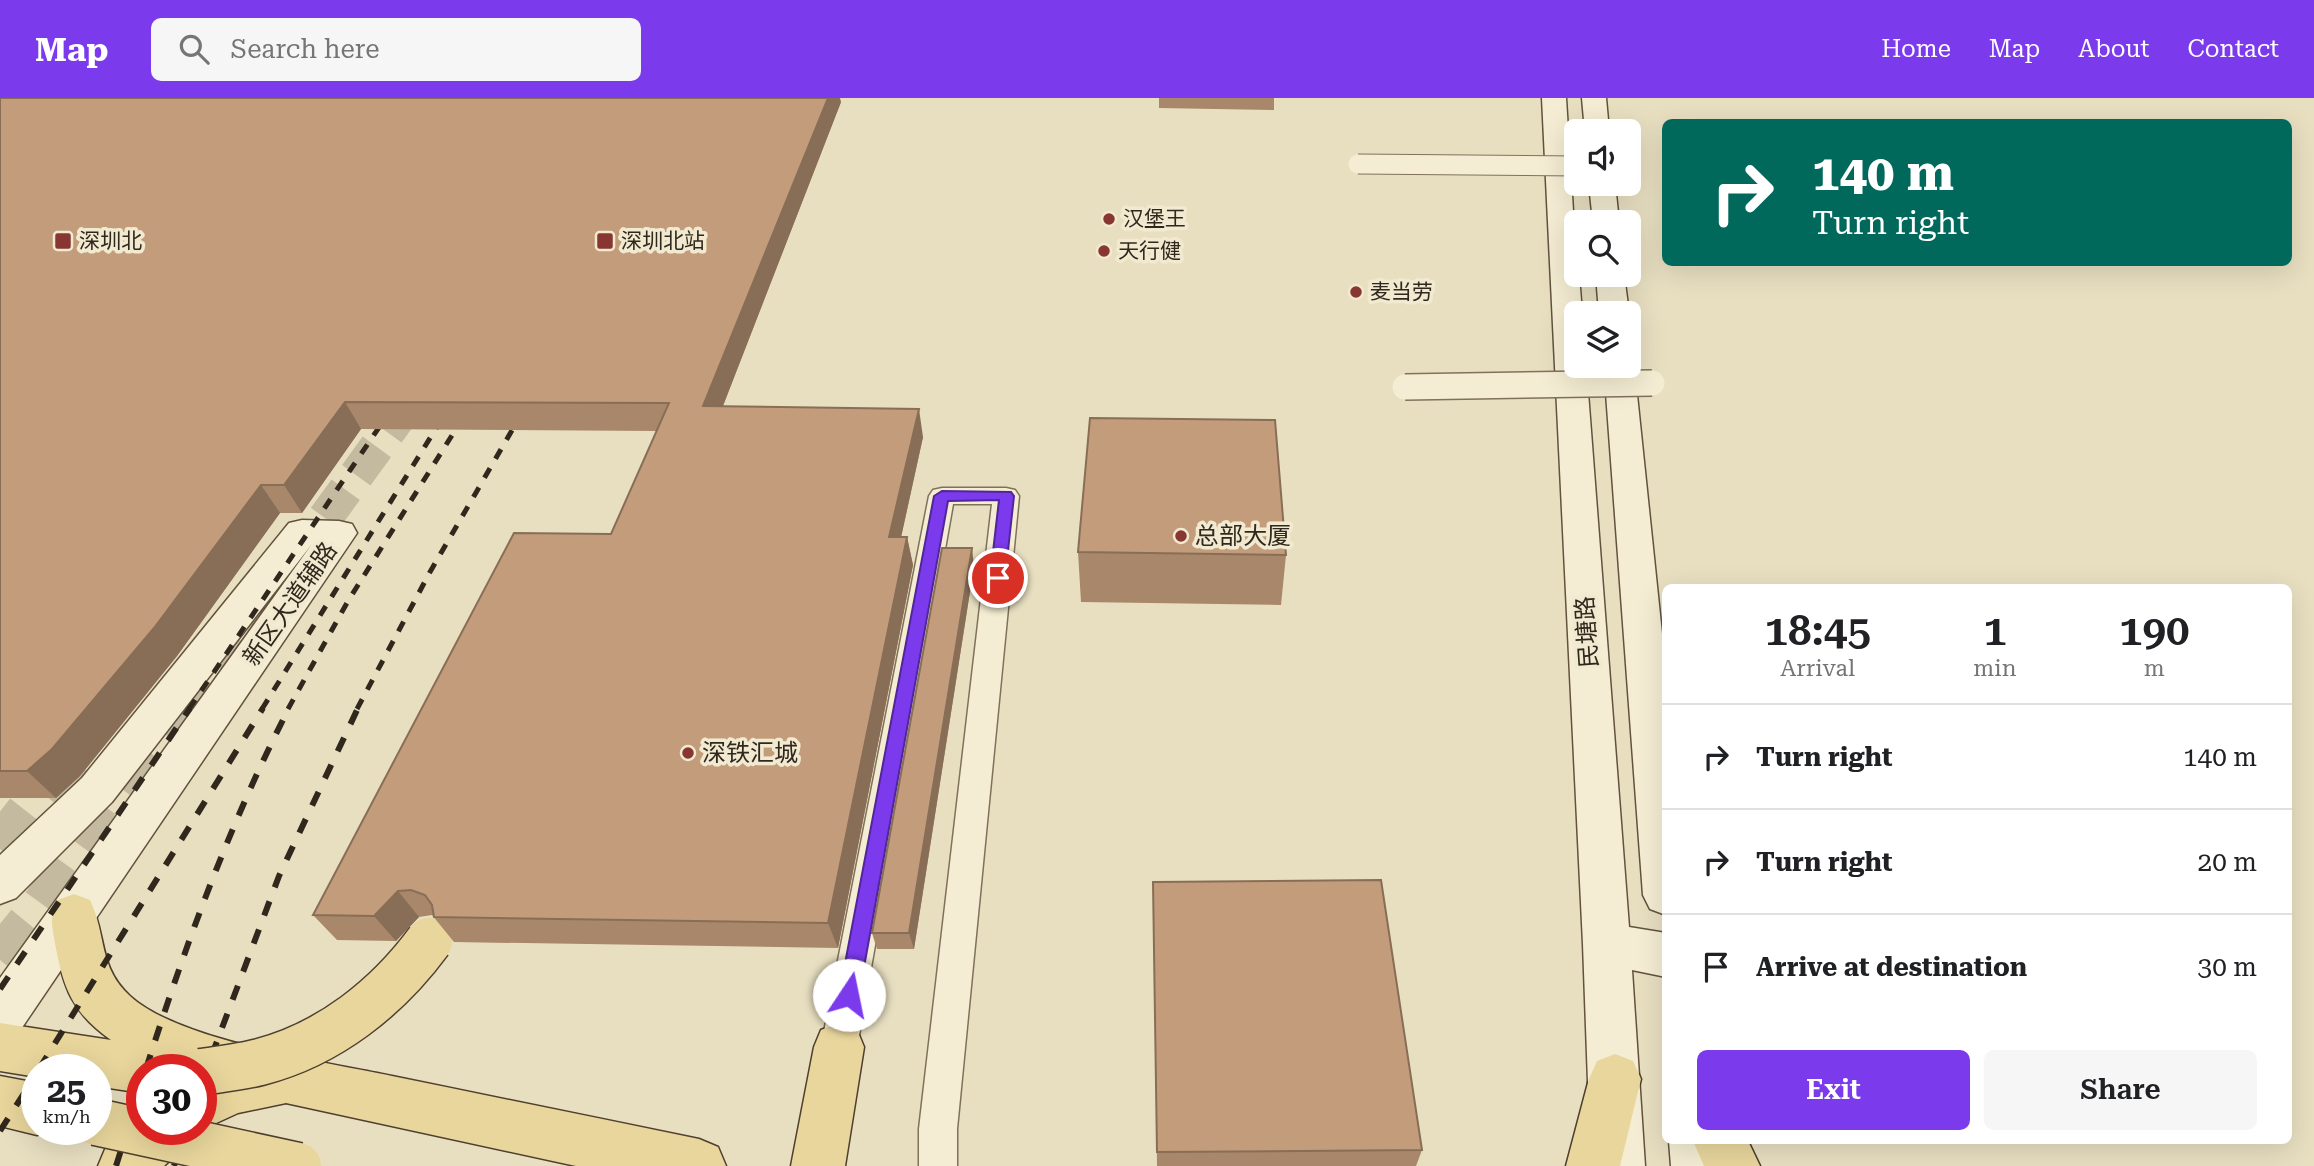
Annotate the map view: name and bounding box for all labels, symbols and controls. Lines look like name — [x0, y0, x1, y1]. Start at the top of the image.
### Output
search box — [151, 18, 641, 81]
text: Map — [35, 30, 109, 69]
icon: search — [175, 30, 213, 68]
text: Search here — [231, 34, 380, 64]
text: Home — [1881, 35, 1951, 63]
text: Map — [1989, 35, 2040, 63]
text: About — [2078, 35, 2149, 63]
text: Contact — [2187, 35, 2279, 63]
map controls — [1564, 119, 1641, 378]
button: sound — [1564, 119, 1641, 196]
text: 140 m — [1812, 145, 1954, 202]
icon: right — [1697, 147, 1788, 238]
text: Turn right — [1812, 204, 1969, 242]
place label: 汉堡王 — [1123, 207, 1186, 231]
button: search — [1564, 210, 1641, 287]
marker: 汉堡王 — [1101, 211, 1117, 227]
place label: 深圳北 — [79, 229, 142, 253]
place label: 深圳北站 — [621, 229, 705, 253]
marker: 深圳北 — [53, 231, 73, 251]
marker: 深圳北站 — [595, 231, 615, 251]
place label: 天行健 — [1118, 239, 1181, 263]
marker: 天行健 — [1096, 243, 1112, 259]
place label: 麦当劳 — [1370, 280, 1433, 304]
marker: 麦当劳 — [1348, 284, 1364, 300]
button: layers — [1564, 301, 1641, 378]
place label: 总部大厦 — [1195, 522, 1291, 550]
marker: 总部大厦 — [1173, 528, 1189, 544]
street label: 新区大道辅路 — [237, 537, 343, 671]
pin — [968, 548, 1028, 608]
icon: arrive — [979, 559, 1017, 597]
street label: 民塘路 — [1571, 595, 1603, 669]
text: 18:45 — [1764, 606, 1871, 655]
text: 1 — [1983, 606, 2007, 655]
text: 190 — [2119, 606, 2190, 655]
text: Arrival — [1780, 655, 1855, 682]
text: min — [1973, 655, 2017, 682]
text: m — [2144, 655, 2165, 682]
icon: right — [1697, 738, 1735, 776]
place label: 深铁汇城 — [702, 739, 798, 767]
text: Turn right — [1756, 742, 1892, 772]
text: 140 m — [2183, 742, 2257, 772]
marker: 深铁汇城 — [680, 745, 696, 761]
icon: right — [1697, 843, 1735, 881]
text: Turn right — [1756, 847, 1892, 877]
text: 20 m — [2198, 847, 2257, 877]
icon: arrive — [1697, 948, 1735, 986]
text: Arrive at destination — [1756, 952, 2027, 982]
text: 30 m — [2198, 952, 2257, 982]
position arrow — [812, 958, 886, 1032]
button: Exit — [1697, 1050, 1970, 1130]
button: Share — [1984, 1050, 2257, 1130]
speed limit sign: 30 — [126, 1054, 217, 1145]
text: 25 — [47, 1070, 86, 1111]
text: km/h — [42, 1106, 91, 1127]

